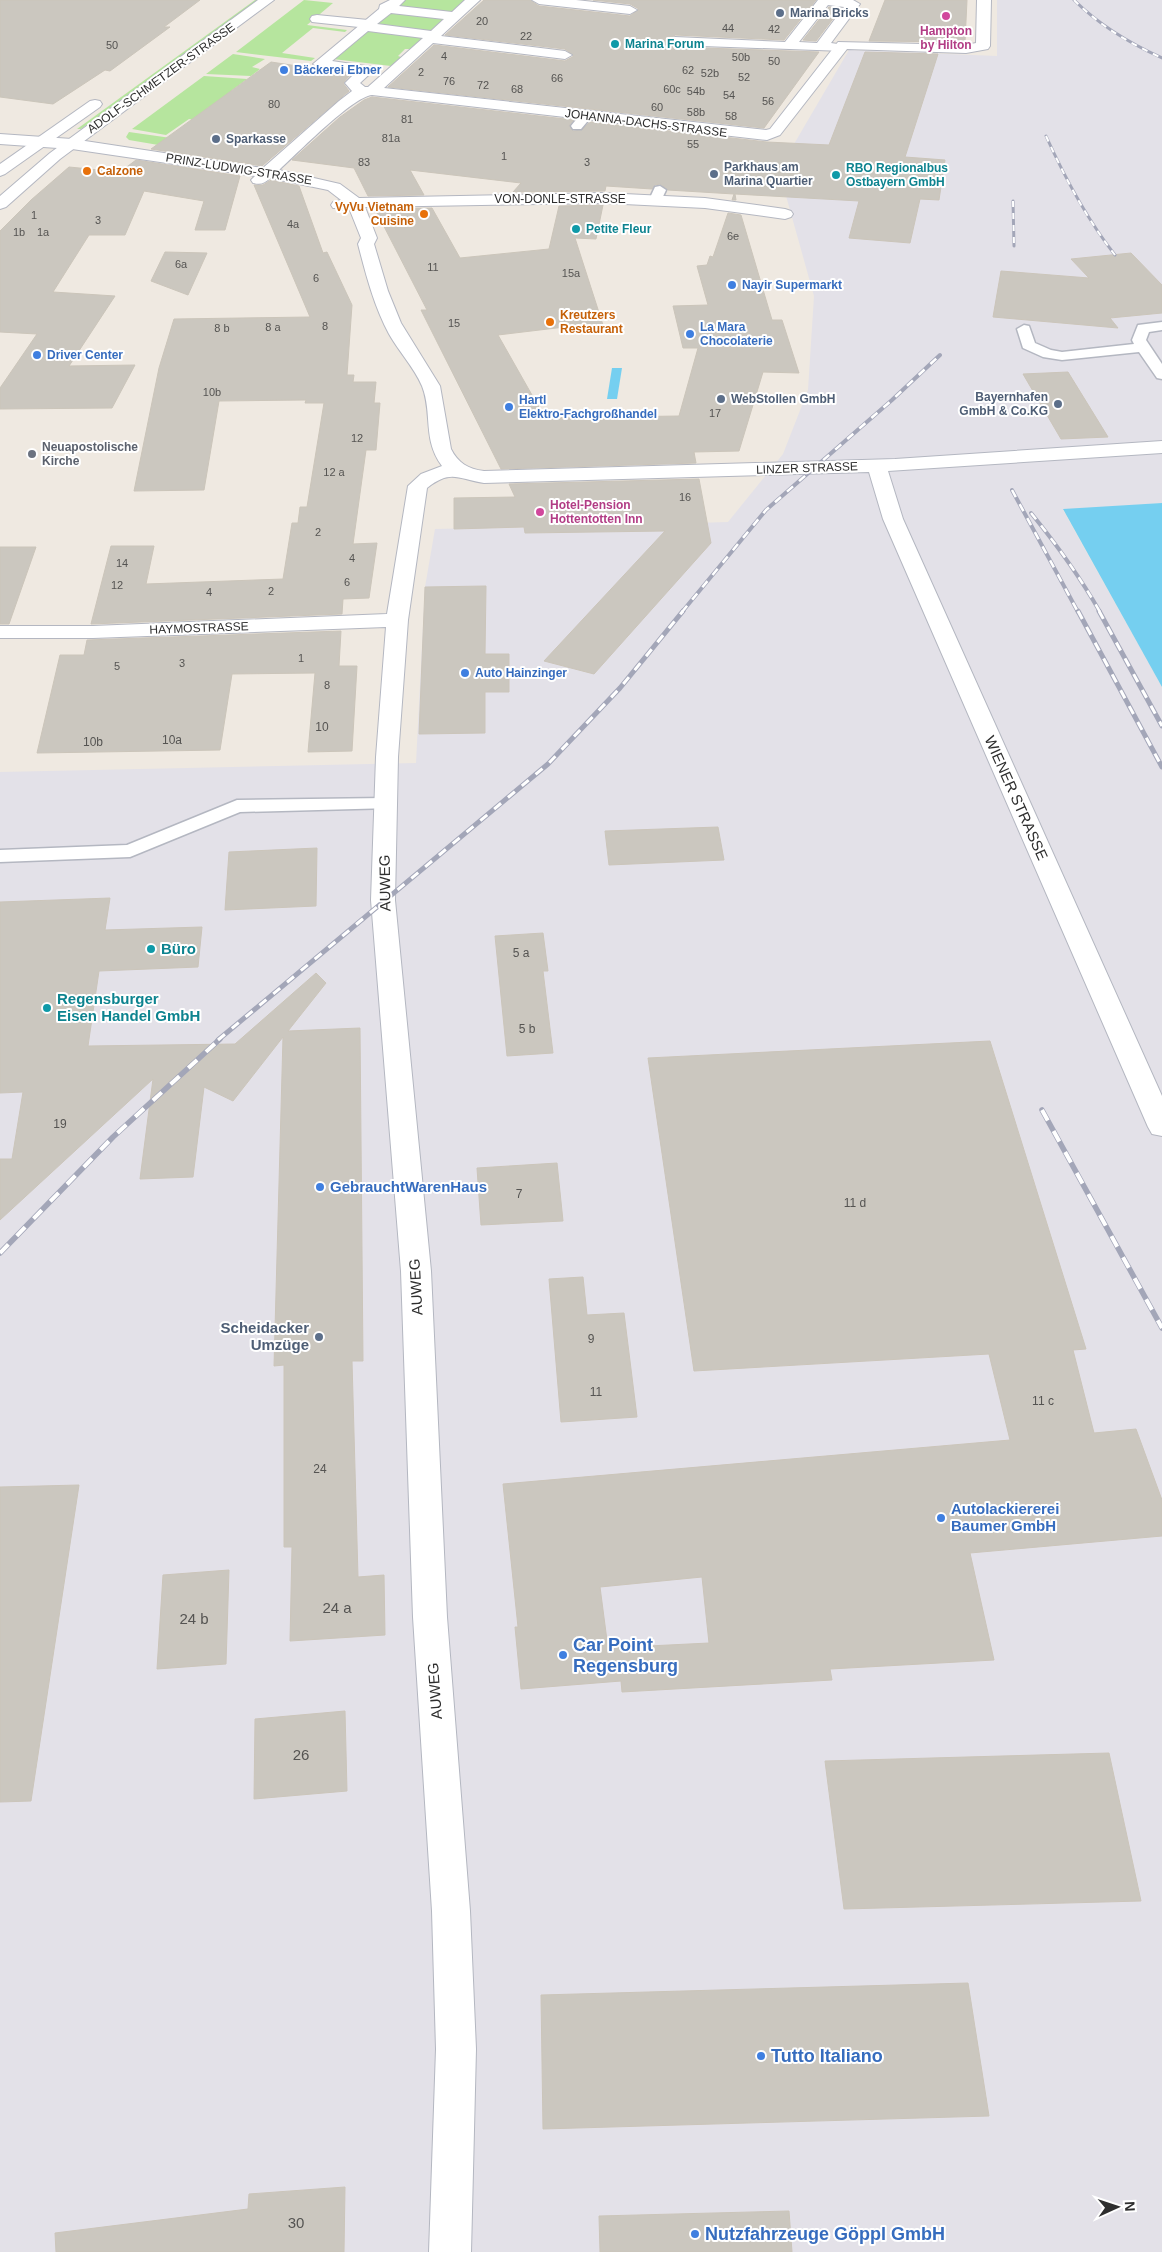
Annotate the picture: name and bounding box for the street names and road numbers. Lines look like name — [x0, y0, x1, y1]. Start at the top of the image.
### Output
street label: ADOLF-SCHMETZER-STRASSE — [85, 20, 237, 136]
street label: JOHANNA-DACHS-STRASSE — [564, 106, 728, 140]
street label: PRINZ-LUDWIG-STRASSE — [165, 151, 313, 187]
street label: VON-DONLE-STRASSE — [494, 192, 626, 206]
street label: LINZER STRASSE — [756, 459, 858, 477]
street label: HAYMOSTRASSE — [149, 619, 249, 637]
street label: WIENER STRASSE — [981, 733, 1052, 863]
street label: AUWEG — [376, 855, 393, 911]
street label: AUWEG — [406, 1258, 425, 1316]
street label: AUWEG — [424, 1662, 445, 1720]

